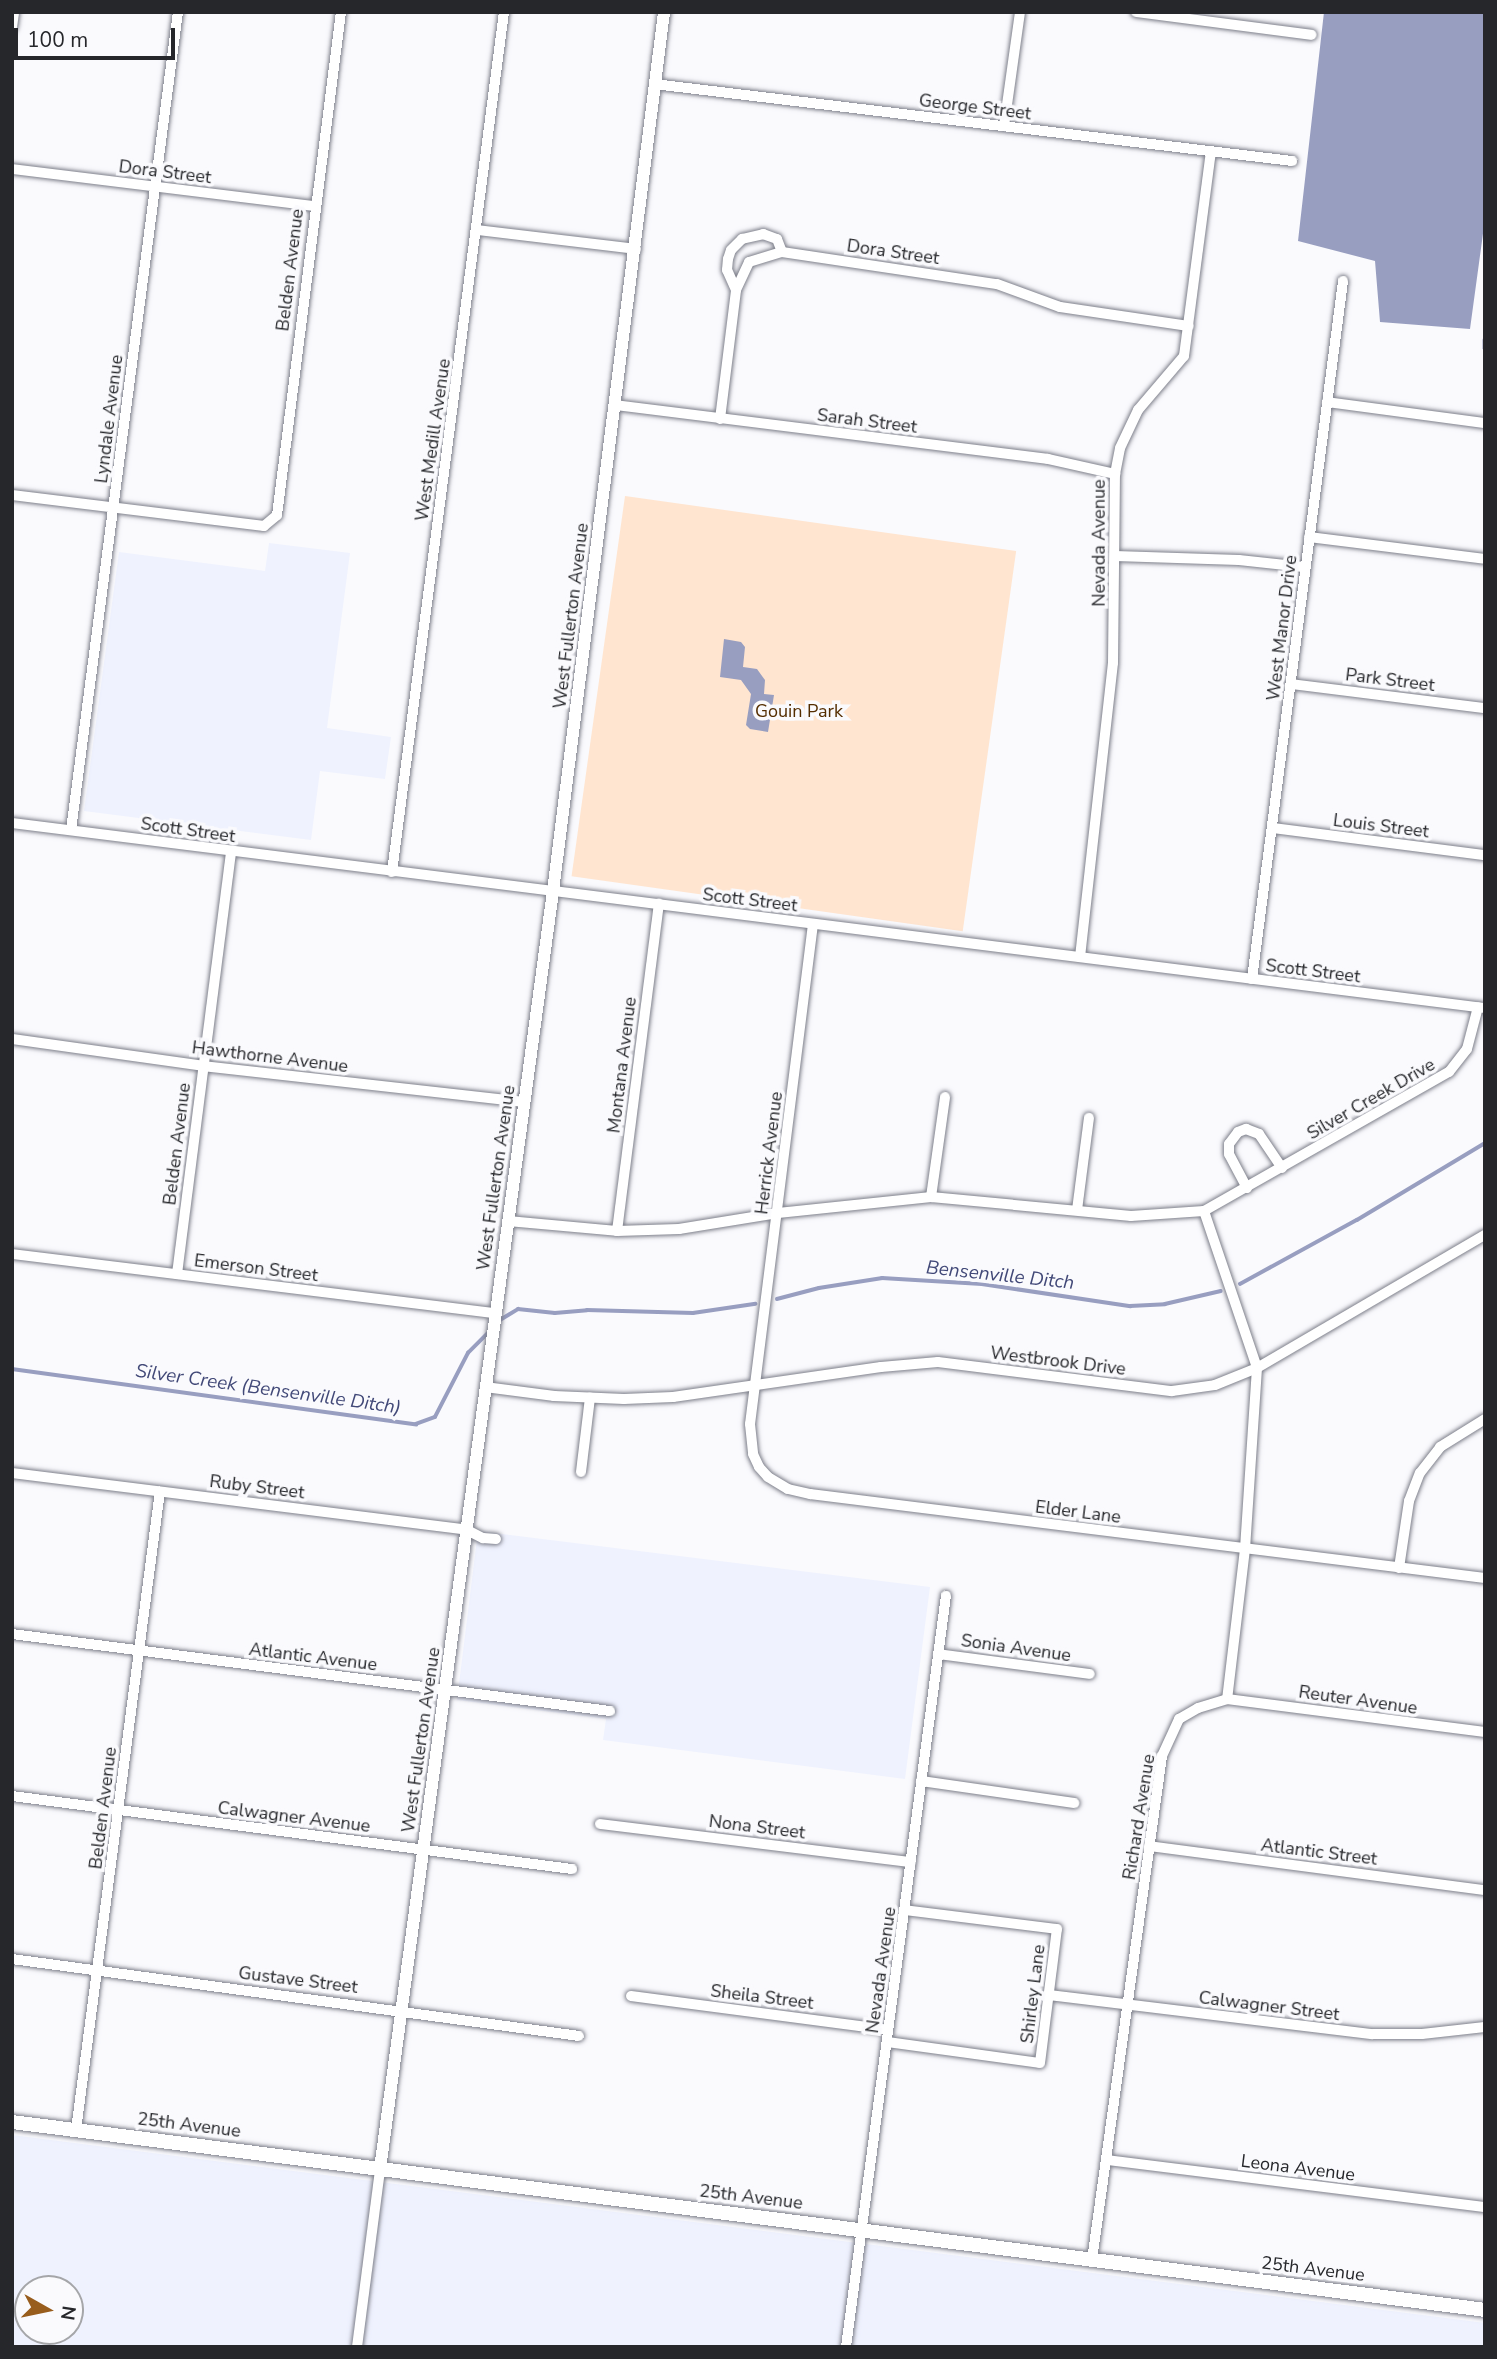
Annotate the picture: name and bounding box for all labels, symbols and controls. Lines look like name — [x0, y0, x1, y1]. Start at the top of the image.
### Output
scale bar — [18, 14, 178, 58]
text: 100 m — [27, 26, 88, 54]
street label: George Street — [918, 89, 1032, 125]
street label: Dora Street — [118, 156, 212, 188]
street label: Belden Avenue — [272, 208, 308, 332]
street label: Dora Street — [845, 235, 941, 269]
street label: Lyndale Avenue — [90, 354, 128, 484]
street label: West Medill Avenue — [411, 357, 455, 523]
street label: Sarah Street — [816, 404, 918, 438]
street label: Nevada Avenue — [1088, 479, 1110, 607]
street label: West Fullerton Avenue — [549, 522, 593, 710]
street label: West Manor Drive — [1262, 554, 1302, 702]
street label: Park Street — [1344, 664, 1436, 696]
park label: Gouin Park — [755, 700, 843, 722]
street label: Louis Street — [1332, 809, 1430, 843]
street label: Scott Street — [139, 813, 237, 847]
street label: Scott Street — [701, 883, 799, 917]
street label: Scott Street — [1264, 954, 1362, 988]
street label: Montana Avenue — [603, 996, 641, 1134]
street label: Hawthorne Avenue — [191, 1037, 349, 1077]
street label: Silver Creek Drive — [1303, 1054, 1439, 1144]
street label: Belden Avenue — [159, 1082, 195, 1206]
street label: West Fullerton Avenue — [472, 1084, 520, 1272]
street label: Herrick Avenue — [751, 1090, 787, 1216]
street label: Emerson Street — [193, 1250, 319, 1286]
water label: Bensenville Ditch — [925, 1257, 1075, 1295]
street label: Westbrook Drive — [989, 1342, 1127, 1380]
water label: Silver Creek (Bensenville Ditch) — [134, 1360, 402, 1420]
street label: Ruby Street — [208, 1470, 306, 1504]
street label: Elder Lane — [1034, 1496, 1122, 1528]
street label: Sonia Avenue — [960, 1630, 1072, 1666]
street label: Atlantic Avenue — [248, 1638, 378, 1676]
street label: West Fullerton Avenue — [397, 1646, 445, 1834]
street label: Reuter Avenue — [1297, 1681, 1419, 1719]
street label: Belden Avenue — [85, 1746, 121, 1870]
street label: Richard Avenue — [1118, 1753, 1160, 1881]
street label: Calwagner Avenue — [216, 1797, 372, 1837]
street label: Nona Street — [708, 1810, 806, 1844]
street label: Atlantic Street — [1260, 1834, 1378, 1870]
street label: Nevada Avenue — [861, 1905, 901, 2035]
street label: Shirley Lane — [1016, 1943, 1050, 2045]
street label: Gustave Street — [237, 1962, 359, 1998]
street label: Sheila Street — [709, 1980, 815, 2014]
street label: Calwagner Street — [1197, 1987, 1341, 2025]
street label: 25th Avenue — [136, 2108, 242, 2142]
street label: Leona Avenue — [1240, 2150, 1356, 2186]
street label: 25th Avenue — [698, 2180, 804, 2214]
street label: 25th Avenue — [1260, 2252, 1366, 2286]
north arrow — [14, 2275, 84, 2345]
text: N — [54, 2304, 82, 2322]

